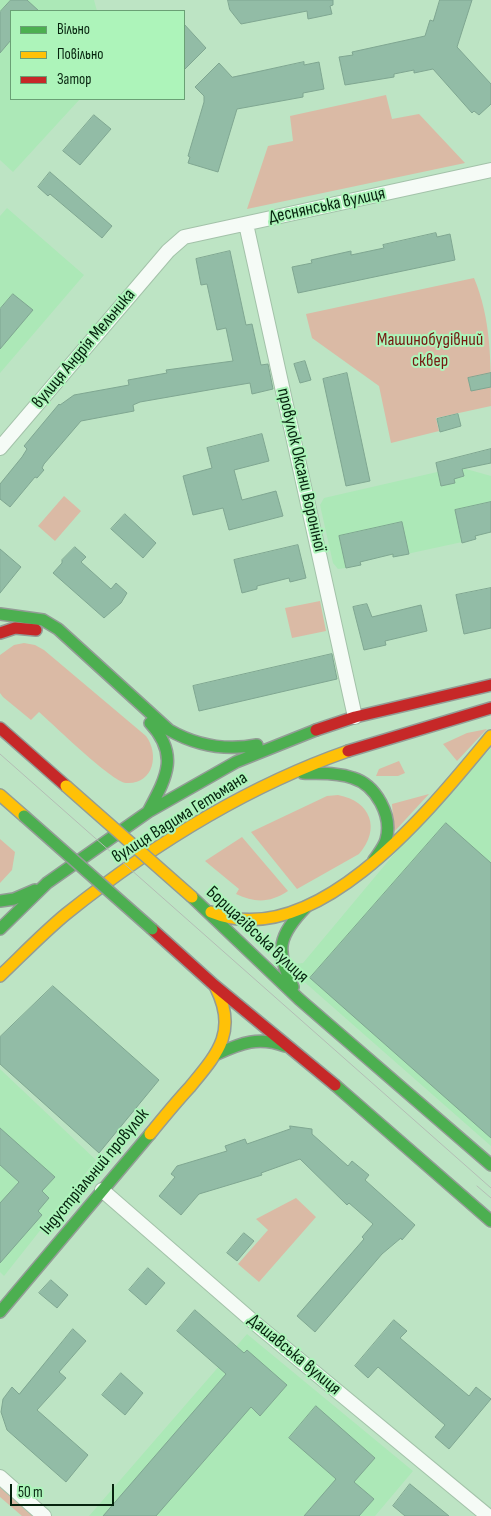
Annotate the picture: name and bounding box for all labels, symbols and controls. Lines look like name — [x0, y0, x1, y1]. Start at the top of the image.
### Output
legend — [10, 10, 185, 100]
text: Вільно — [57, 20, 90, 39]
text: Повільно — [57, 45, 103, 64]
text: Затор — [57, 70, 91, 89]
street label: Деснянська вулиця — [267, 183, 387, 229]
street label: вулиця Андрія Мельника — [28, 285, 140, 413]
park label: Машинобудівний сквер — [377, 329, 483, 372]
street label: провулок Оксани Вороніної — [272, 386, 330, 554]
street label: вулиця Вадима Гетьмана — [108, 768, 252, 868]
street label: Борщагівська вулиця — [201, 882, 313, 988]
street label: Індустріальний провулок — [36, 1105, 154, 1239]
street label: Дашавська вулиця — [243, 1310, 345, 1400]
scale bar — [12, 1474, 116, 1506]
text: 50 m — [18, 1483, 43, 1502]

